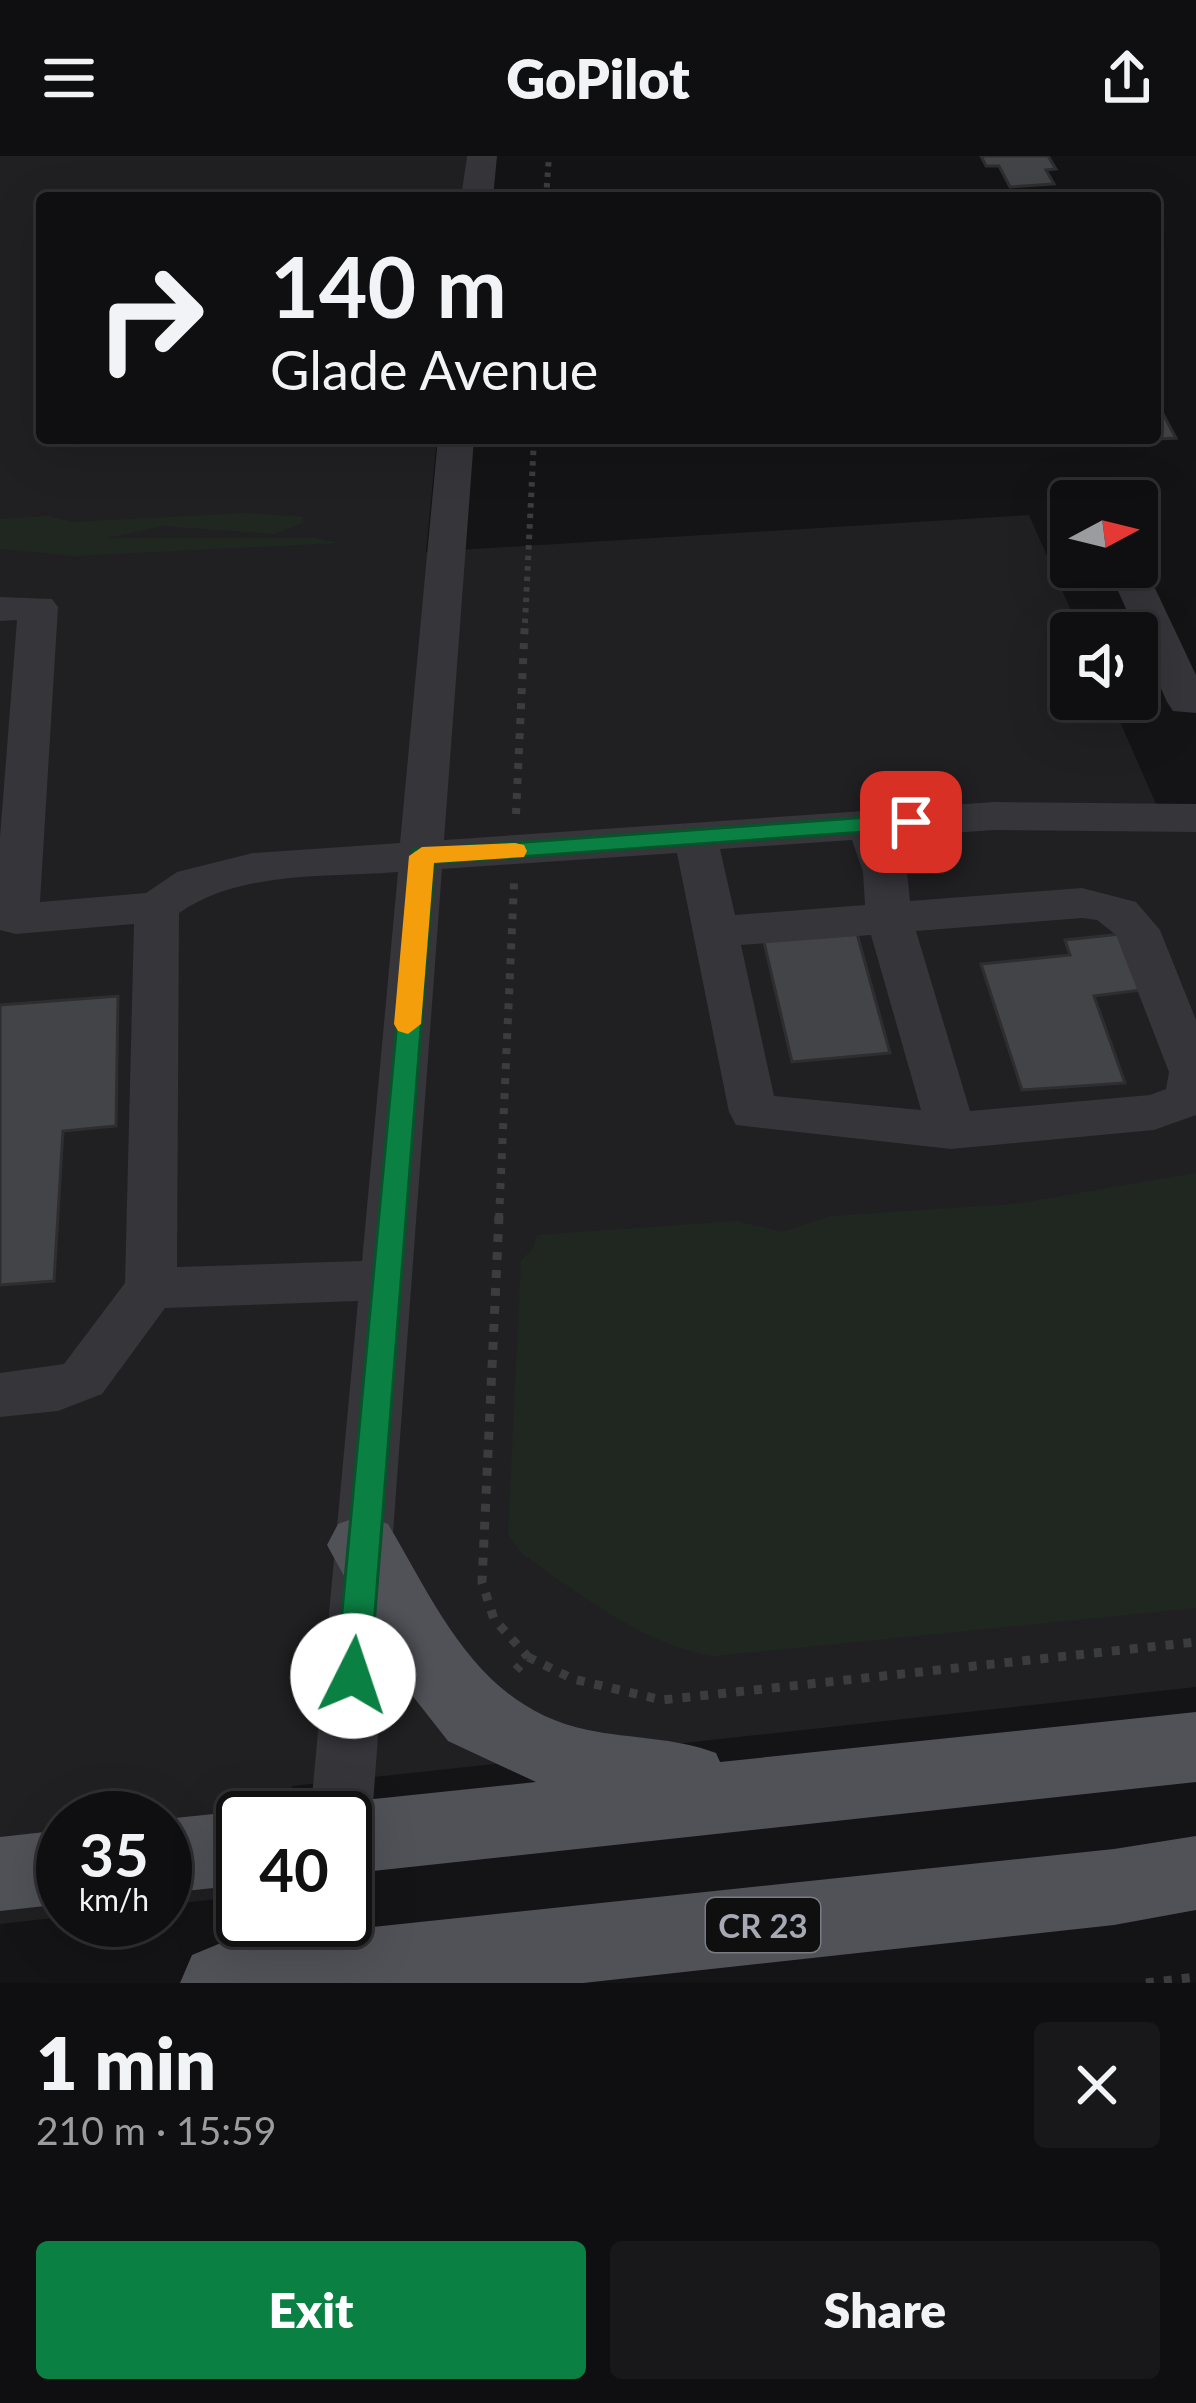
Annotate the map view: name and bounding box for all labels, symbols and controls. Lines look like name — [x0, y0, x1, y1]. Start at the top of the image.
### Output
icon: menu — [36, 45, 102, 111]
icon: share — [1094, 45, 1160, 111]
text: GoPilot — [506, 46, 690, 111]
text: 140 m — [270, 235, 507, 336]
icon: right — [72, 240, 228, 396]
text: Glade Avenue — [270, 337, 598, 402]
north arrow — [1050, 480, 1158, 588]
map controls — [1050, 480, 1158, 720]
button: sound — [1050, 612, 1158, 720]
pin — [860, 771, 962, 873]
icon: arrive — [878, 789, 944, 855]
position arrow — [290, 1613, 416, 1739]
speed limit sign: 40 — [216, 1791, 372, 1947]
text: 35 — [79, 1818, 149, 1890]
text: km/h — [79, 1881, 149, 1917]
road number: CR 23 — [706, 1898, 820, 1952]
text: 1 min — [36, 2019, 216, 2105]
button: close — [1034, 2022, 1160, 2148]
text: 210 m · 15:59 — [36, 2107, 276, 2153]
button: Exit — [36, 2241, 586, 2379]
button: Share — [610, 2241, 1160, 2379]

